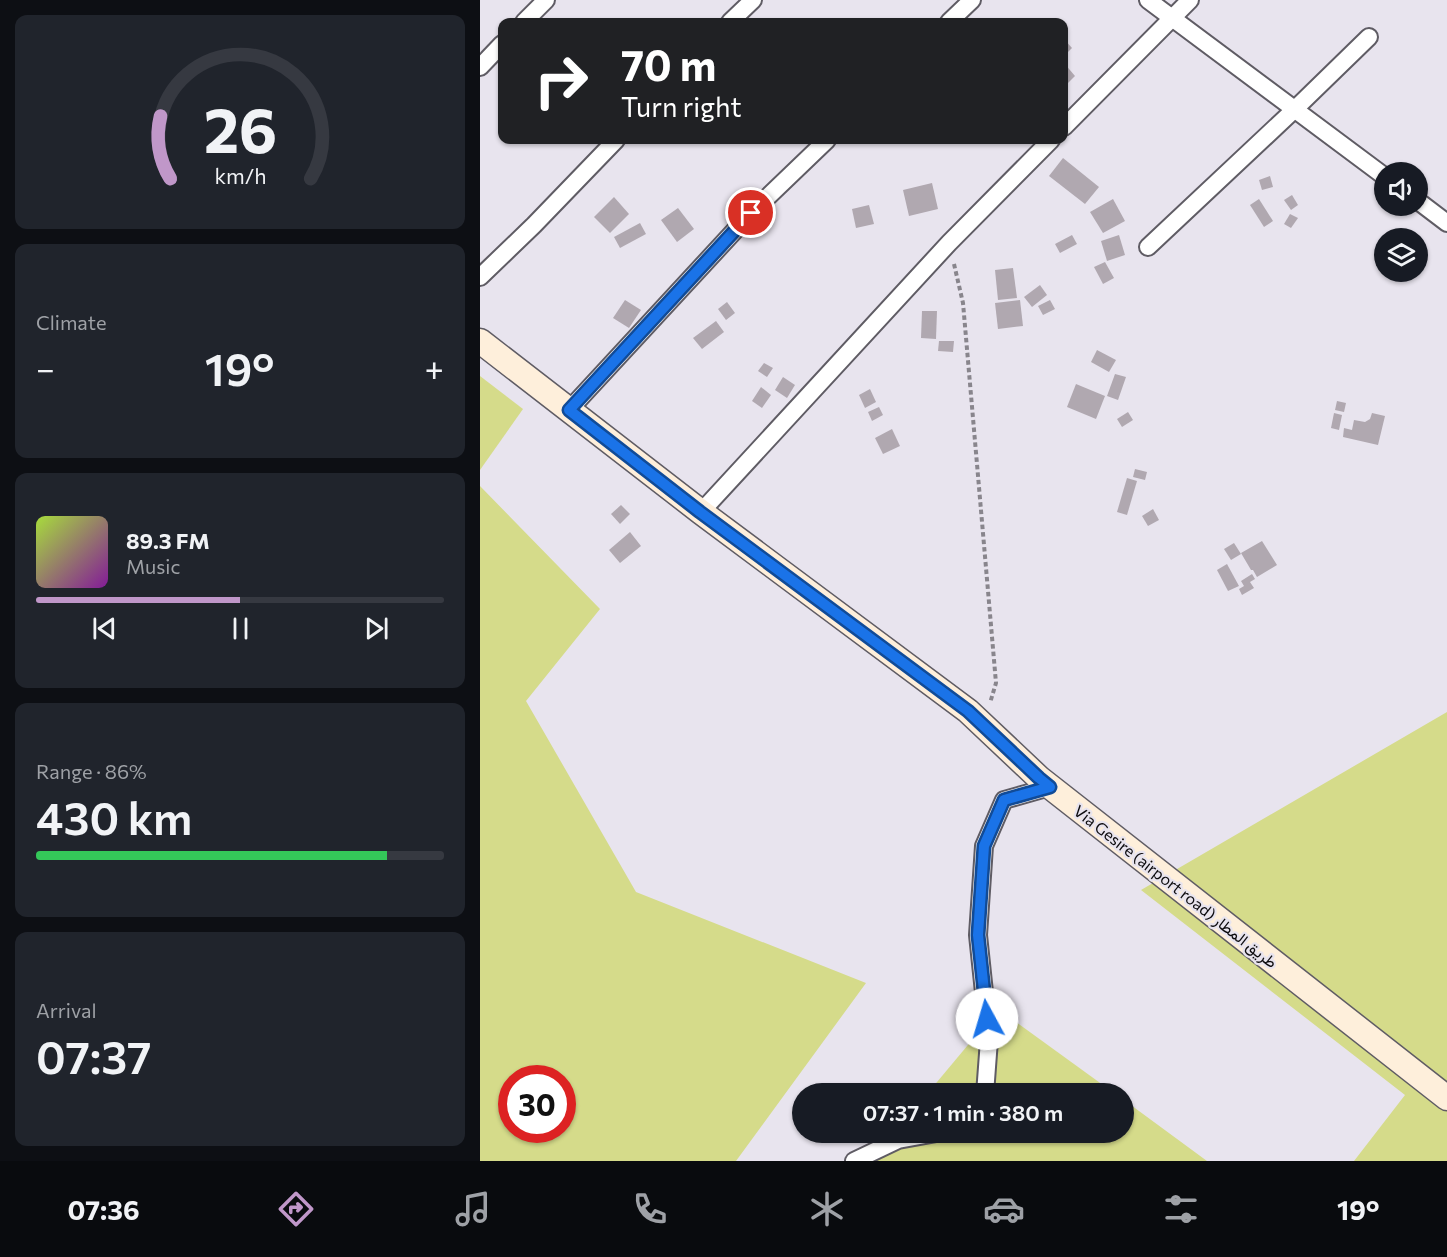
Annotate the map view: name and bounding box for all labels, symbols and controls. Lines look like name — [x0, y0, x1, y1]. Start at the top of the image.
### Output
text: 70 m — [621, 38, 716, 90]
icon: right — [522, 42, 600, 120]
text: 26 — [203, 90, 277, 166]
text: Turn right — [621, 90, 741, 123]
text: km/h — [214, 162, 266, 188]
map controls — [1374, 162, 1428, 282]
button: sound — [1374, 162, 1428, 216]
pin — [725, 187, 776, 238]
icon: arrive — [734, 196, 767, 229]
button: layers — [1374, 228, 1428, 282]
text: Climate — [36, 310, 106, 334]
text: 19° — [205, 340, 274, 395]
text: − — [36, 347, 55, 388]
text: + — [425, 347, 444, 388]
text: 89.3 FM — [126, 527, 210, 554]
text: Music — [126, 554, 180, 578]
icon: previous — [88, 612, 121, 645]
icon: pause — [224, 612, 257, 645]
icon: next — [360, 612, 393, 645]
text: Range · 86% — [36, 759, 147, 783]
text: 430 km — [36, 789, 192, 844]
street label: Via Gesire (airport road) طريق المطار — [1069, 801, 1282, 973]
position arrow — [955, 987, 1019, 1051]
text: Arrival — [36, 998, 97, 1022]
text: 07:37 — [36, 1028, 151, 1083]
speed limit sign: 30 — [498, 1065, 576, 1143]
text: 07:37 · 1 min · 380 m — [863, 1099, 1063, 1126]
icon: directions — [275, 1188, 317, 1230]
icon: music — [452, 1188, 494, 1230]
icon: phone — [629, 1188, 671, 1230]
icon: climate — [806, 1188, 848, 1230]
icon: car — [983, 1188, 1025, 1230]
icon: filters — [1160, 1188, 1202, 1230]
text: 07:36 — [68, 1193, 140, 1226]
text: 19° — [1337, 1193, 1379, 1226]

